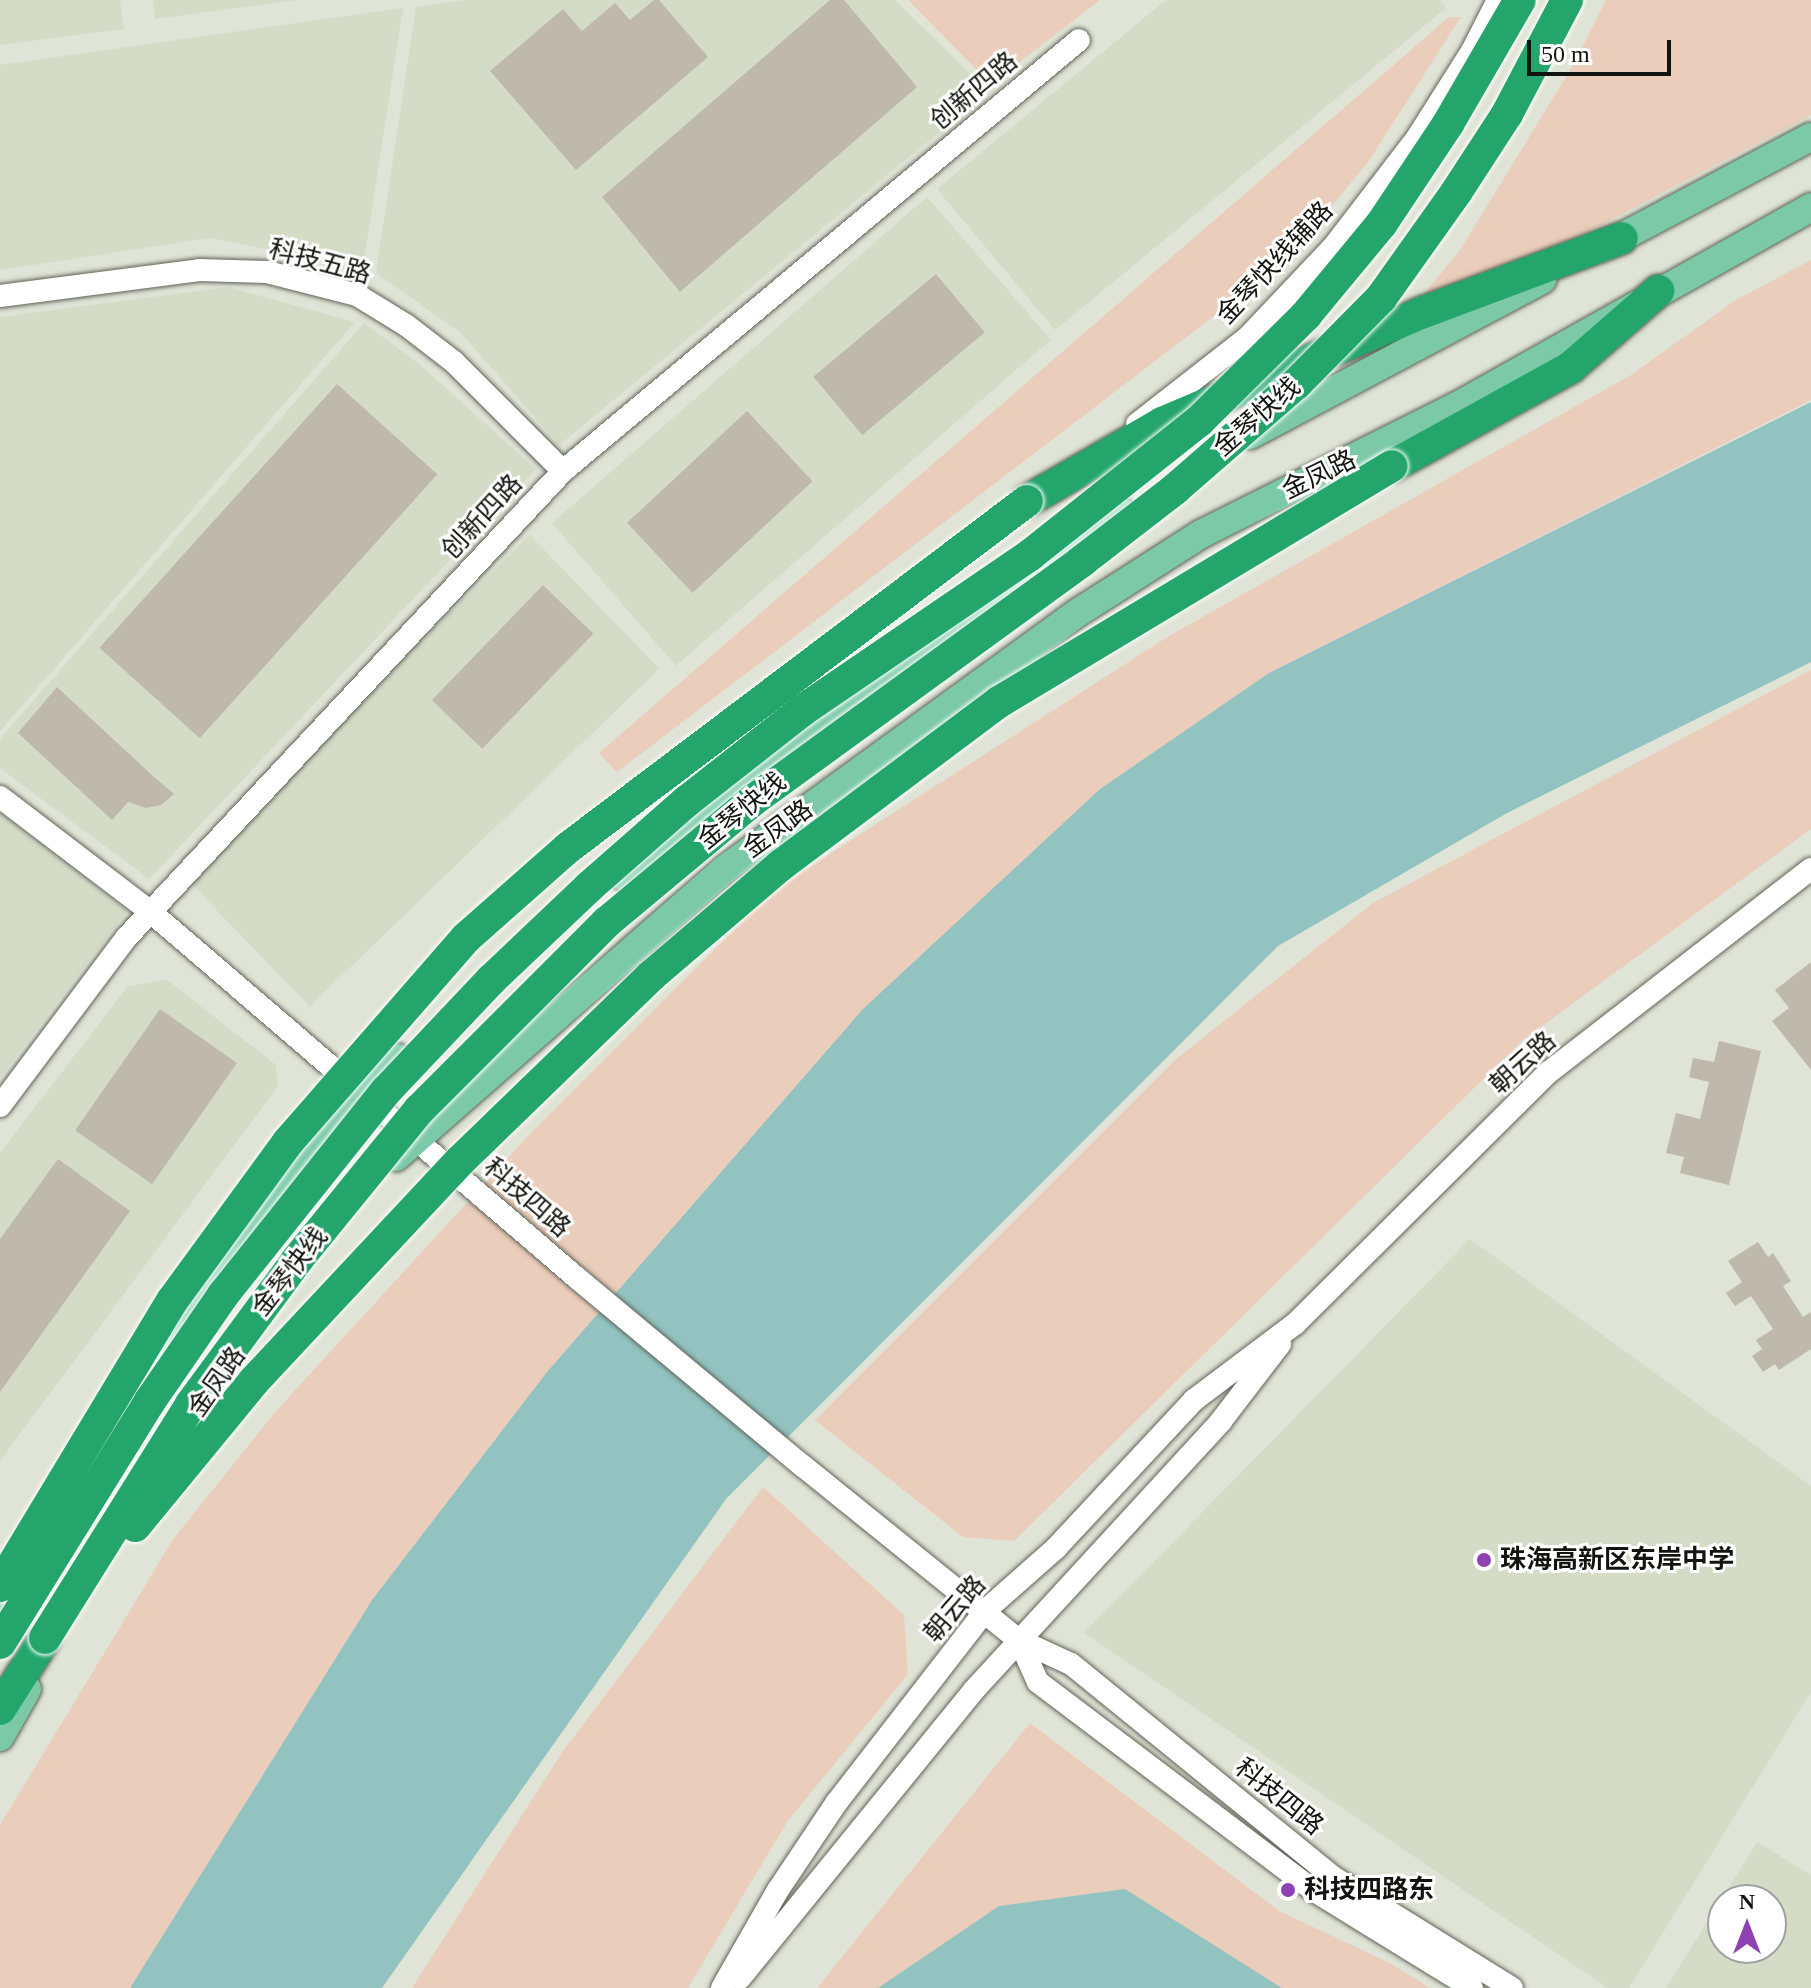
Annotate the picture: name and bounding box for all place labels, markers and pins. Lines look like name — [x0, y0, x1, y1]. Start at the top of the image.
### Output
place label: 珠海高新区东岸中学 — [1500, 1544, 1734, 1576]
marker: 珠海高新区东岸中学 — [1475, 1551, 1493, 1569]
place label: 科技四路东 — [1304, 1874, 1434, 1906]
marker: 科技四路东 — [1279, 1881, 1297, 1899]

